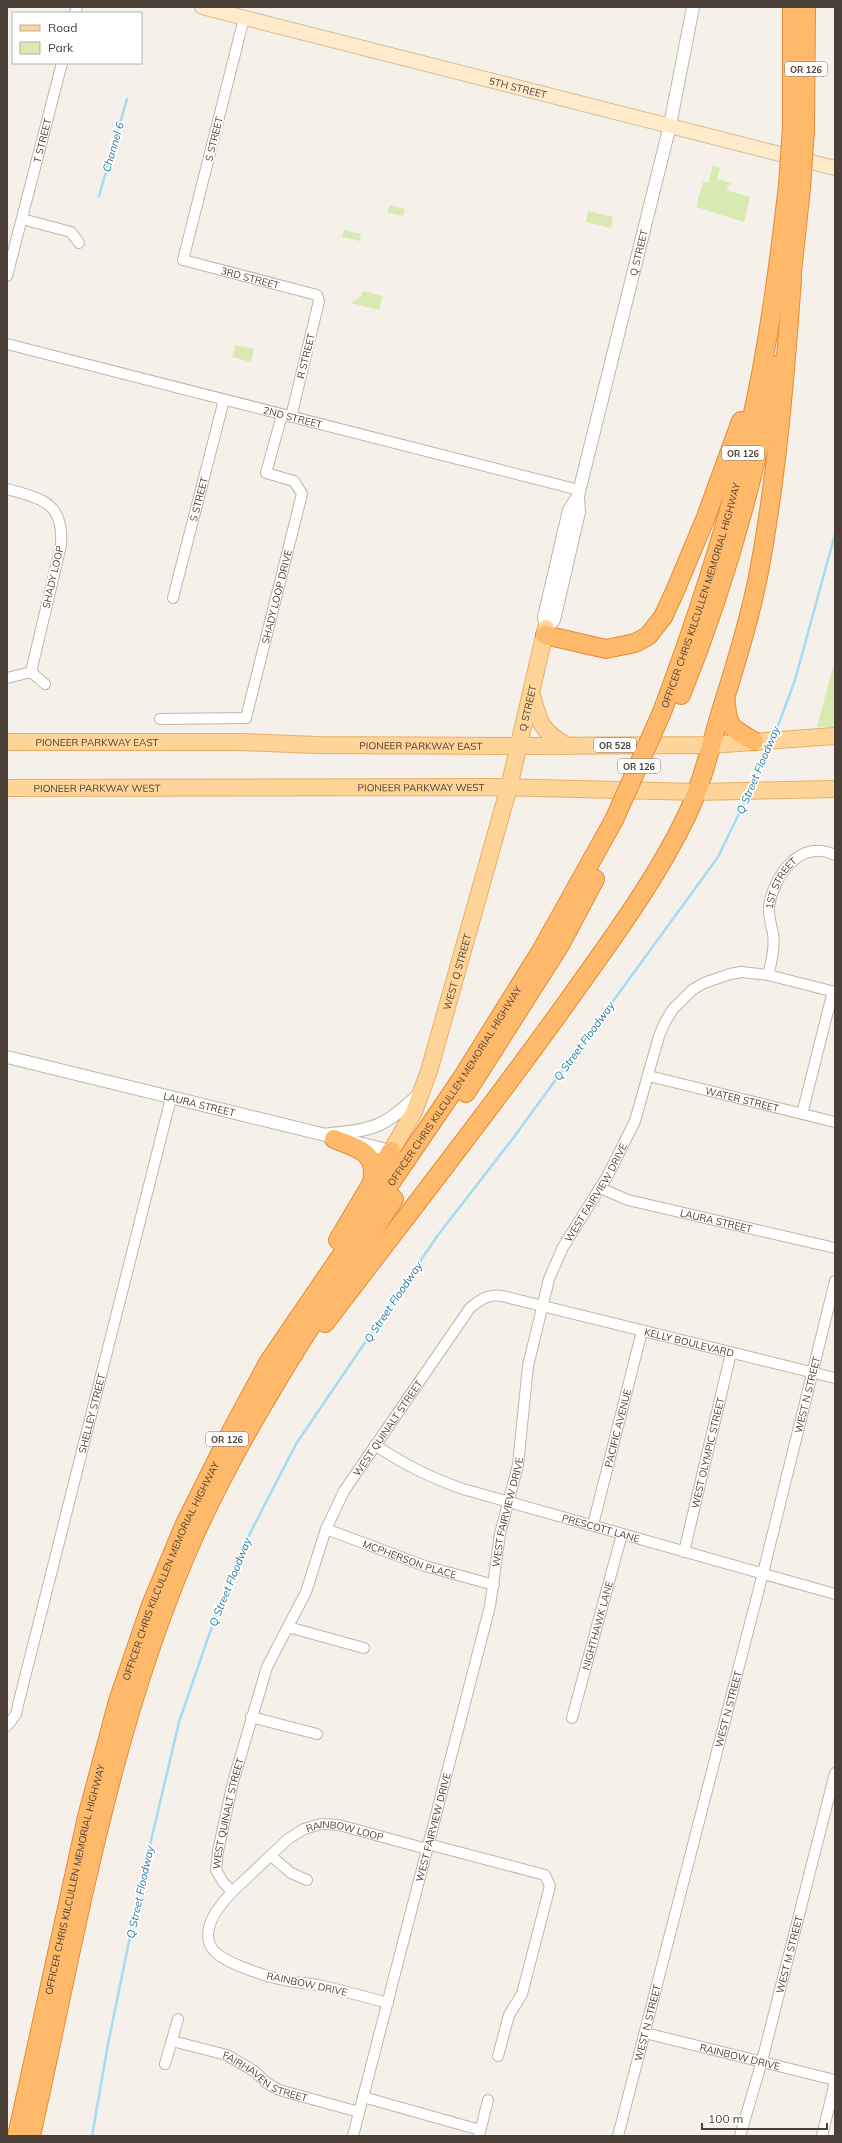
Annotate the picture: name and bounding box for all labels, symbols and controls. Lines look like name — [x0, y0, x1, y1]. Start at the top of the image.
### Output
legend — [12, 12, 142, 64]
text: Road — [48, 20, 77, 35]
text: Park — [48, 40, 74, 55]
road number: OR 126 — [785, 62, 827, 76]
street label: 5TH STREET — [488, 74, 548, 101]
street label: S STREET — [202, 115, 226, 163]
street label: T STREET — [30, 117, 54, 164]
water label: Channel 6 — [99, 120, 127, 174]
street label: Q STREET — [626, 228, 650, 277]
street label: 3RD STREET — [220, 264, 281, 291]
street label: R STREET — [294, 332, 318, 380]
street label: 2ND STREET — [262, 403, 324, 431]
road number: OR 126 — [722, 446, 764, 460]
street label: S STREET — [186, 476, 210, 523]
street label: OFFICER CHRIS KILCULLEN MEMORIAL HIGHWAY — [658, 480, 743, 710]
street label: SHADY LOOP — [39, 544, 67, 610]
street label: SHADY LOOP DRIVE — [258, 548, 294, 645]
street label: Q STREET — [516, 684, 539, 733]
water label: Q Street Floodway — [733, 723, 783, 816]
street label: PIONEER PARKWAY EAST — [35, 736, 159, 749]
road number: OR 528 — [594, 738, 636, 752]
street label: PIONEER PARKWAY EAST — [359, 739, 483, 752]
road number: OR 126 — [618, 759, 660, 773]
street label: PIONEER PARKWAY WEST — [34, 781, 160, 794]
street label: PIONEER PARKWAY WEST — [358, 781, 484, 794]
street label: 1ST STREET — [762, 854, 799, 910]
street label: WEST Q STREET — [440, 932, 474, 1011]
street label: OFFICER CHRIS KILCULLEN MEMORIAL HIGHWAY — [384, 983, 525, 1188]
water label: Q Street Floodway — [551, 998, 618, 1083]
street label: WATER STREET — [704, 1084, 780, 1114]
street label: LAURA STREET — [162, 1089, 237, 1119]
street label: WEST FAIRVIEW DRIVE — [561, 1141, 630, 1244]
street label: LAURA STREET — [679, 1206, 753, 1235]
water label: Q Street Floodway — [361, 1258, 426, 1345]
street label: KELLY BOULEVARD — [643, 1325, 736, 1359]
street label: WEST N STREET — [791, 1355, 823, 1434]
street label: SHELLEY STREET — [75, 1372, 108, 1455]
street label: WEST QUINALT STREET — [350, 1377, 425, 1478]
street label: PACIFIC AVENUE — [601, 1387, 634, 1469]
street label: WEST OLYMPIC STREET — [688, 1396, 727, 1510]
road number: OR 126 — [206, 1432, 248, 1446]
street label: WEST FAIRVIEW DRIVE — [489, 1456, 525, 1568]
street label: OFFICER CHRIS KILCULLEN MEMORIAL HIGHWAY — [119, 1458, 222, 1682]
street label: PRESCOTT LANE — [561, 1511, 641, 1545]
water label: Q Street Floodway — [206, 1535, 255, 1628]
street label: MCPHERSON PLACE — [361, 1537, 458, 1581]
street label: NIGHTHAWK LANE — [579, 1579, 615, 1671]
street label: WEST N STREET — [712, 1669, 744, 1749]
street label: WEST QUINALT STREET — [210, 1756, 246, 1870]
street label: OFFICER CHRIS KILCULLEN MEMORIAL HIGHWAY — [42, 1762, 108, 1996]
street label: WEST FAIRVIEW DRIVE — [412, 1771, 453, 1883]
street label: RAINBOW LOOP — [304, 1817, 386, 1844]
water label: Q Street Floodway — [123, 1843, 157, 1940]
street label: WEST M STREET — [773, 1914, 805, 1995]
street label: RAINBOW DRIVE — [265, 1969, 349, 1999]
street label: WEST N STREET — [631, 1983, 663, 2062]
street label: RAINBOW DRIVE — [699, 2040, 782, 2073]
street label: FAIRHAVEN STREET — [222, 2048, 309, 2104]
scale bar — [702, 2105, 827, 2131]
text: 100 m — [708, 2111, 743, 2126]

